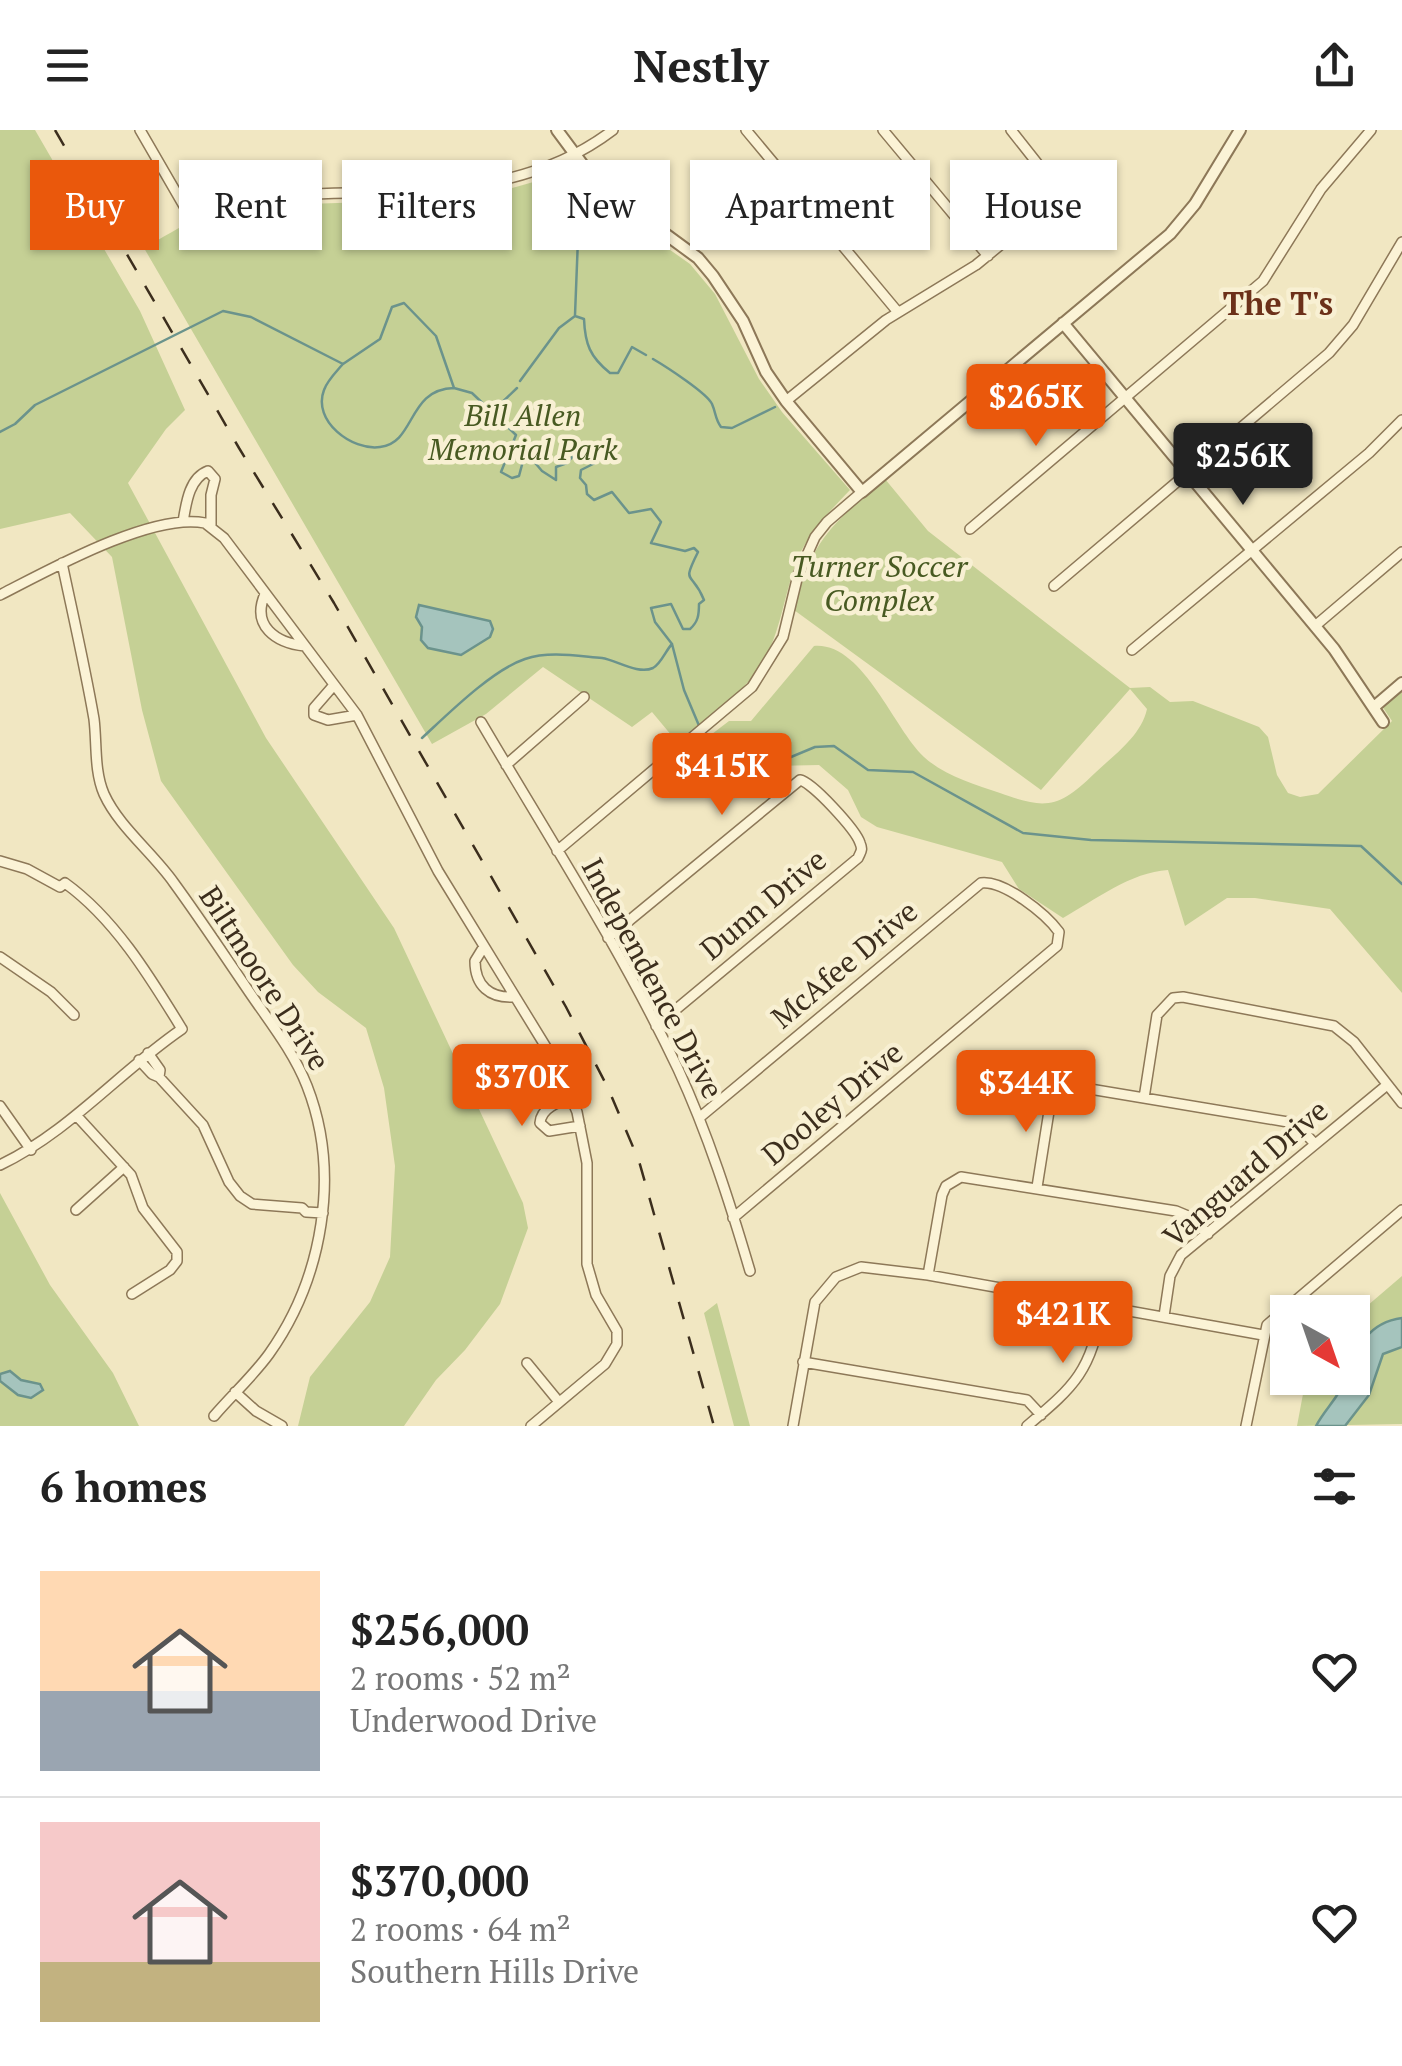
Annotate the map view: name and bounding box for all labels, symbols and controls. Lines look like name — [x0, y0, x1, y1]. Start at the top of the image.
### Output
text: Nestly — [633, 35, 769, 95]
icon: menu — [40, 38, 95, 93]
icon: share — [1307, 38, 1362, 93]
chip: Buy — [30, 160, 159, 250]
chip: Rent — [179, 160, 322, 250]
chip: Filters — [342, 160, 512, 250]
chip: New — [532, 160, 670, 250]
chip: Apartment — [690, 160, 930, 250]
chip: House — [950, 160, 1117, 250]
district label: The T's — [1223, 282, 1333, 324]
pin: $265K — [966, 364, 1106, 449]
text: $265K — [988, 375, 1084, 417]
park label: Bill Allen Memorial Park — [427, 395, 618, 469]
pin: $256K — [1173, 423, 1313, 508]
text: $256K — [1195, 434, 1291, 476]
park label: Turner Soccer Complex — [791, 546, 969, 620]
pin: $415K — [652, 733, 792, 818]
text: $415K — [674, 744, 770, 786]
street label: Dunn Drive — [692, 840, 834, 968]
street label: Independence Drive — [573, 851, 733, 1105]
street label: Biltmoore Drive — [190, 878, 340, 1078]
street label: McAfee Drive — [762, 891, 926, 1037]
street label: Dooley Drive — [753, 1032, 911, 1174]
pin: $370K — [452, 1044, 592, 1129]
pin: $344K — [956, 1050, 1096, 1135]
text: $370K — [474, 1055, 570, 1097]
text: $344K — [978, 1061, 1074, 1103]
street label: Vanguard Drive — [1154, 1090, 1336, 1256]
pin: $421K — [993, 1281, 1133, 1366]
text: $421K — [1015, 1292, 1111, 1334]
north arrow — [1270, 1295, 1370, 1395]
map controls — [1270, 1295, 1370, 1395]
text: 6 homes — [40, 1458, 207, 1514]
icon: filters — [1307, 1459, 1362, 1514]
text: $256,000 — [350, 1601, 529, 1657]
icon: home — [120, 1611, 240, 1731]
icon: heart — [1307, 1644, 1362, 1699]
text: 2 rooms · 52 m² — [350, 1657, 571, 1699]
text: Underwood Drive — [350, 1699, 597, 1741]
text: $370,000 — [350, 1852, 529, 1908]
icon: home — [120, 1862, 240, 1982]
icon: heart — [1307, 1895, 1362, 1950]
text: 2 rooms · 64 m² — [350, 1908, 571, 1950]
text: Southern Hills Drive — [350, 1950, 639, 1992]

